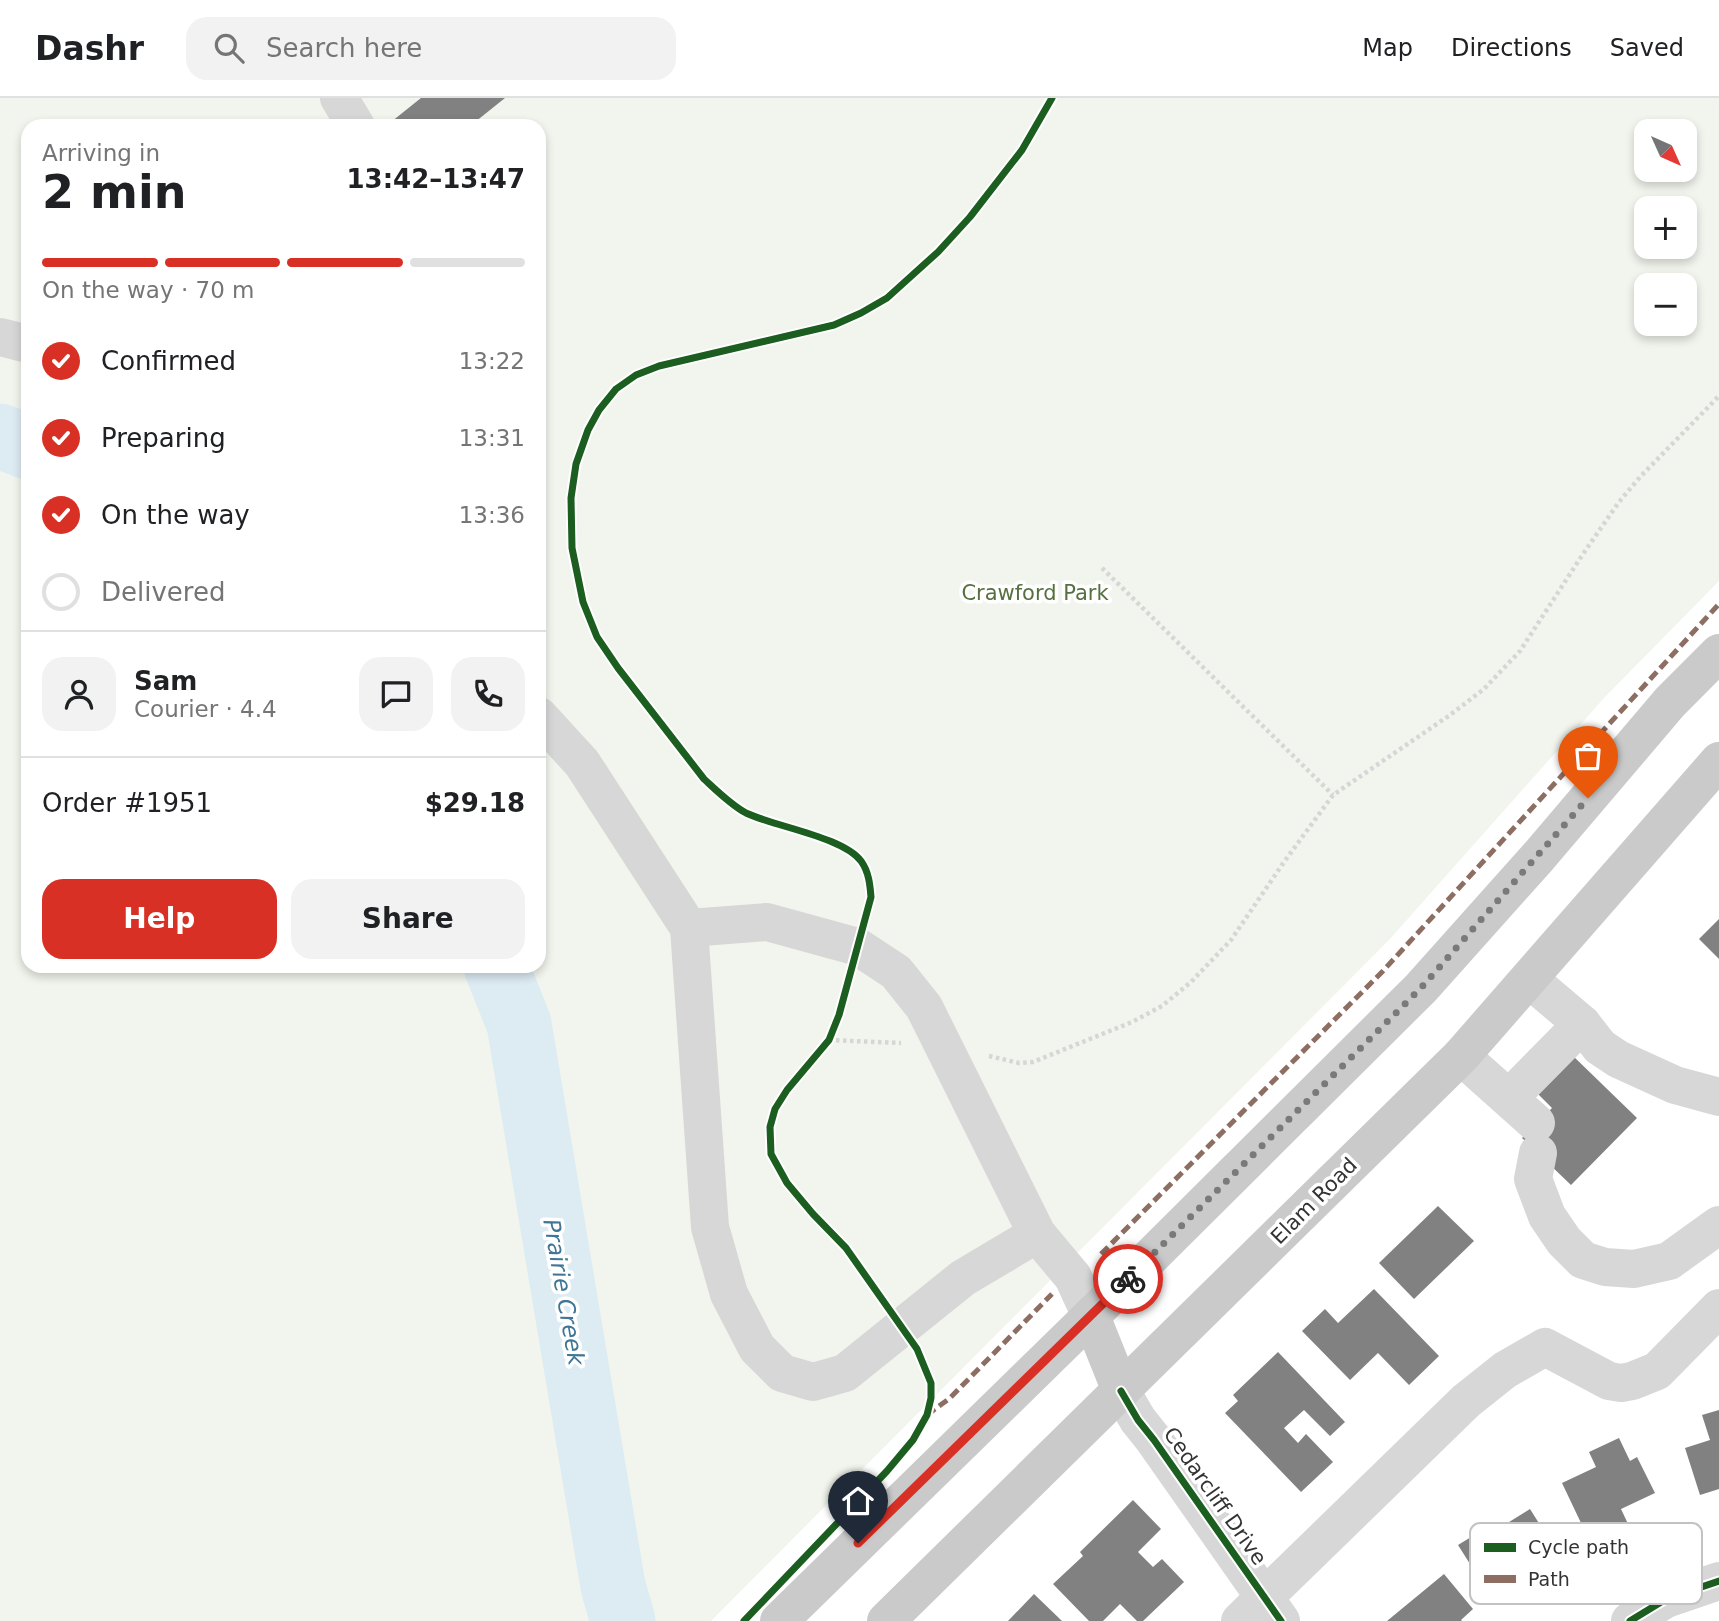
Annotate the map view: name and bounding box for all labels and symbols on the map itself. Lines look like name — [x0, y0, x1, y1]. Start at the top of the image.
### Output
north arrow — [1634, 119, 1698, 182]
park label: Crawford Park — [961, 581, 1109, 605]
pin — [1558, 726, 1618, 798]
street label: Elam Road — [1266, 1153, 1362, 1249]
water label: Prairie Creek — [538, 1217, 590, 1369]
courier — [1093, 1244, 1163, 1314]
street label: Cedarcliff Drive — [1159, 1423, 1271, 1569]
pin — [828, 1471, 888, 1543]
legend — [1470, 1523, 1702, 1604]
text: Cycle path — [1528, 1536, 1629, 1558]
text: Path — [1528, 1568, 1570, 1590]

